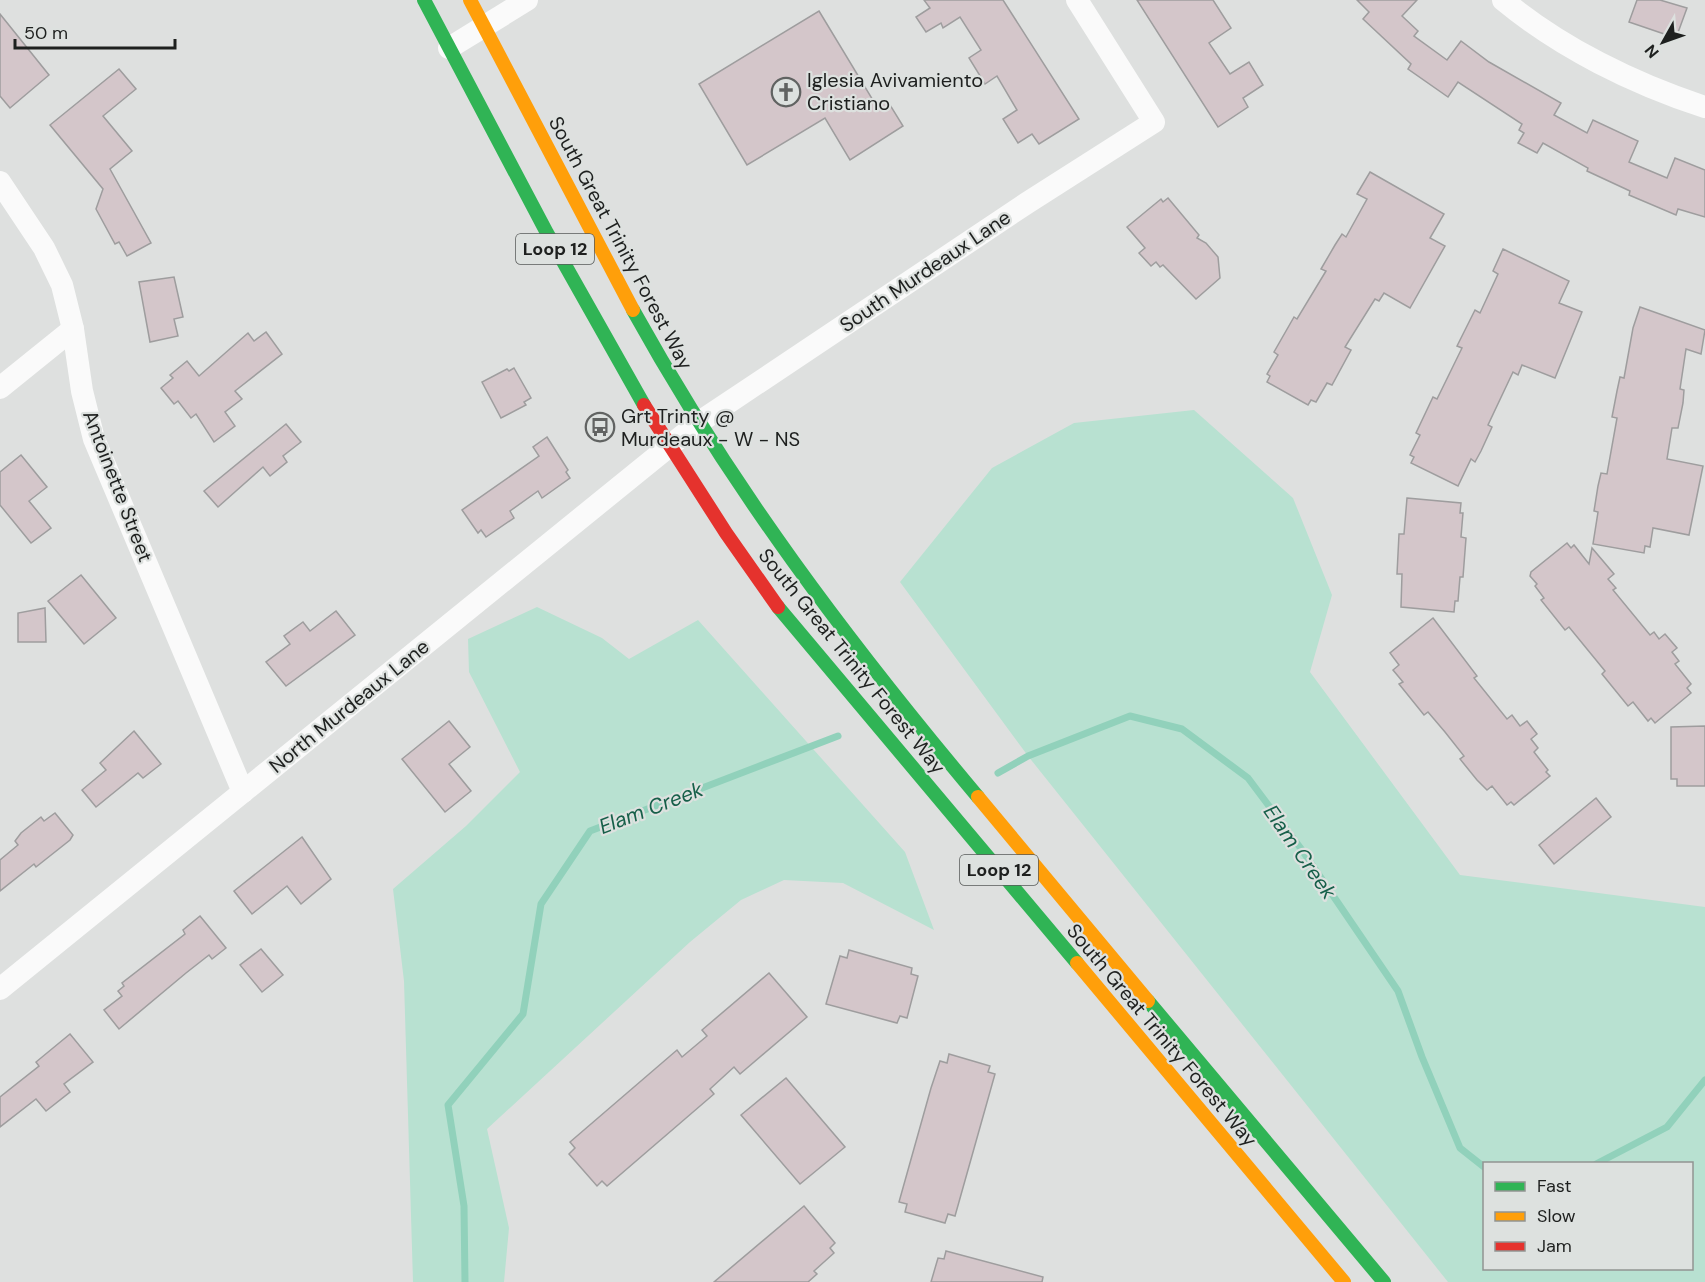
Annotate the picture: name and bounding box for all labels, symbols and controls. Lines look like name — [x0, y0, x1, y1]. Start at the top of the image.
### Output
scale bar — [15, 12, 176, 50]
north arrow — [1633, 12, 1693, 72]
text: 50 m — [24, 21, 68, 45]
text: N — [1640, 40, 1664, 63]
place label: Iglesia Avivamiento Cristiano — [807, 67, 983, 116]
church icon: Iglesia Avivamiento Cristiano — [770, 76, 802, 108]
street label: South Great Trinity Forest Way — [543, 112, 699, 374]
street label: South Murdeaux Lane — [835, 204, 1015, 338]
road number: Loop 12 — [516, 234, 594, 264]
place label: Grt Trinty @ Murdeaux - W - NS — [621, 403, 800, 452]
street label: Antoinette Street — [77, 407, 159, 566]
bus stop icon: Grt Trinty @ Murdeaux - W - NS — [584, 411, 616, 443]
street label: South Great Trinity Forest Way — [753, 543, 951, 779]
street label: North Murdeaux Lane — [264, 633, 434, 779]
water label: Elam Creek — [595, 775, 707, 841]
water label: Elam Creek — [1257, 799, 1343, 905]
road number: Loop 12 — [960, 855, 1038, 885]
street label: South Great Trinity Forest Way — [1061, 918, 1263, 1152]
legend — [1483, 1162, 1693, 1270]
text: Fast — [1537, 1174, 1572, 1198]
text: Slow — [1537, 1204, 1576, 1228]
text: Jam — [1537, 1234, 1572, 1258]

